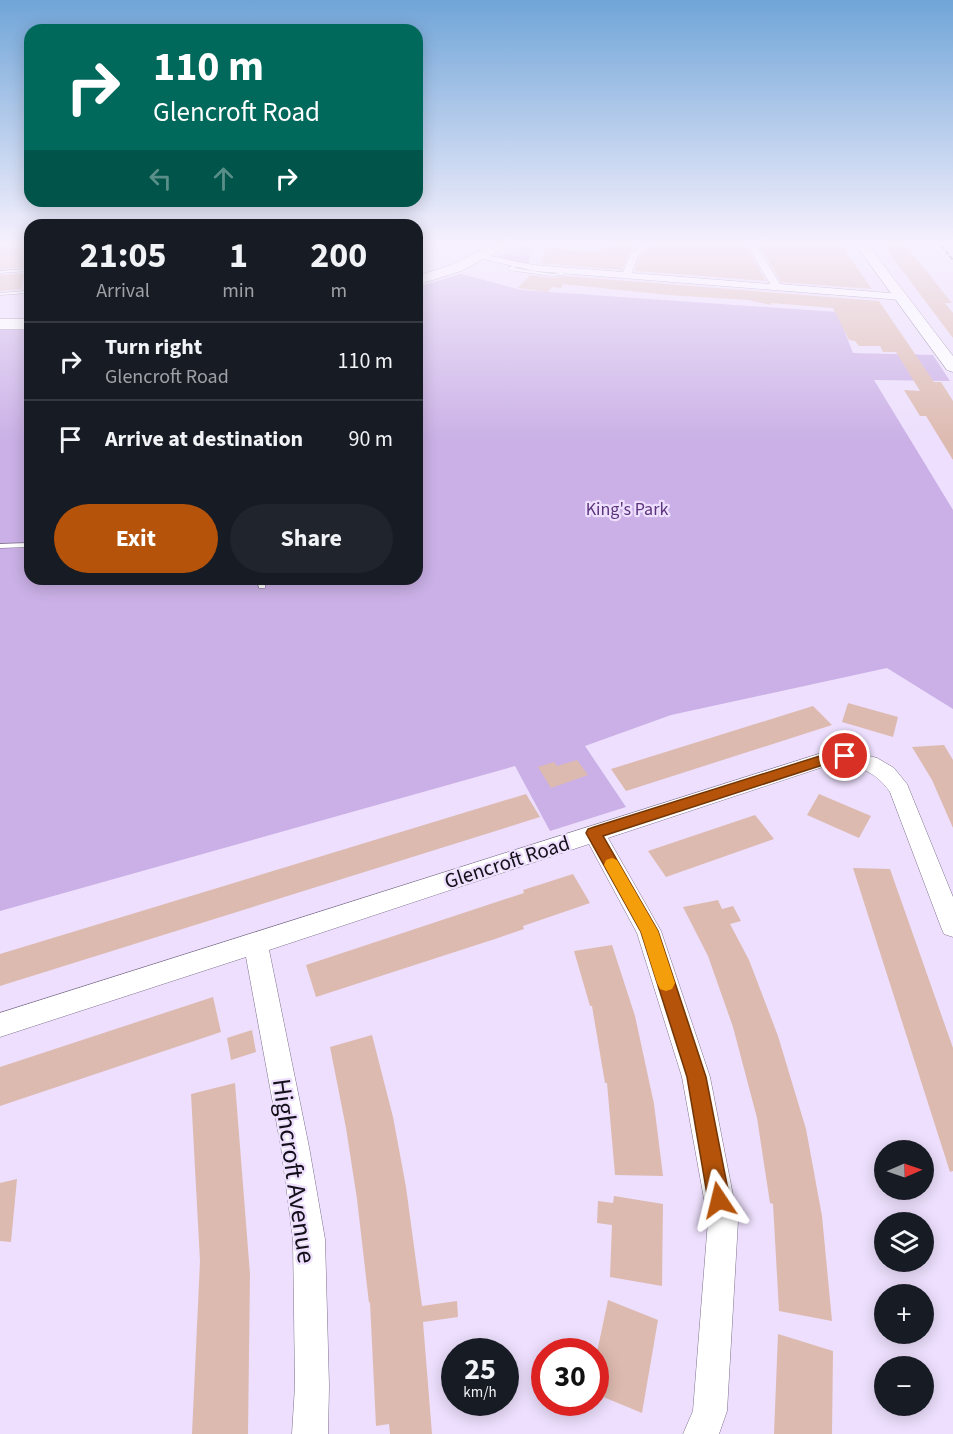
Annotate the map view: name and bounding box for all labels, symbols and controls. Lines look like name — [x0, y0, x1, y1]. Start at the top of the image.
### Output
text: 110 m — [153, 37, 264, 97]
icon: right — [54, 48, 132, 126]
text: Glencroft Road — [153, 93, 320, 132]
icon: left — [144, 162, 177, 195]
icon: ahead — [207, 162, 240, 195]
icon: right — [270, 162, 303, 195]
text: 21:05 — [80, 230, 167, 281]
text: 1 — [229, 230, 248, 281]
text: 200 — [310, 230, 367, 281]
text: Arrival — [96, 277, 150, 305]
text: min — [222, 277, 255, 305]
text: m — [330, 277, 347, 305]
text: Turn right — [105, 331, 202, 363]
icon: right — [54, 345, 87, 378]
text: 110 m — [338, 345, 393, 377]
text: Glencroft Road — [105, 363, 229, 391]
icon: arrive — [54, 423, 87, 456]
text: Arrive at destination — [105, 423, 303, 455]
text: 90 m — [348, 423, 393, 455]
park label: King's Park — [586, 497, 668, 522]
button: Exit — [54, 504, 218, 573]
button: Share — [230, 504, 393, 573]
pin — [819, 730, 870, 781]
icon: arrive — [828, 739, 861, 772]
street label: Glencroft Road — [441, 828, 573, 896]
street label: Highcroft Avenue — [263, 1076, 325, 1266]
north arrow — [874, 1140, 934, 1200]
map controls — [874, 1140, 934, 1416]
position arrow — [687, 1168, 751, 1232]
button: layers — [874, 1212, 934, 1272]
button: + — [874, 1284, 934, 1344]
speed limit sign: 30 — [531, 1338, 609, 1416]
text: 25 — [464, 1348, 496, 1391]
button: − — [874, 1356, 934, 1416]
text: km/h — [463, 1382, 497, 1403]

